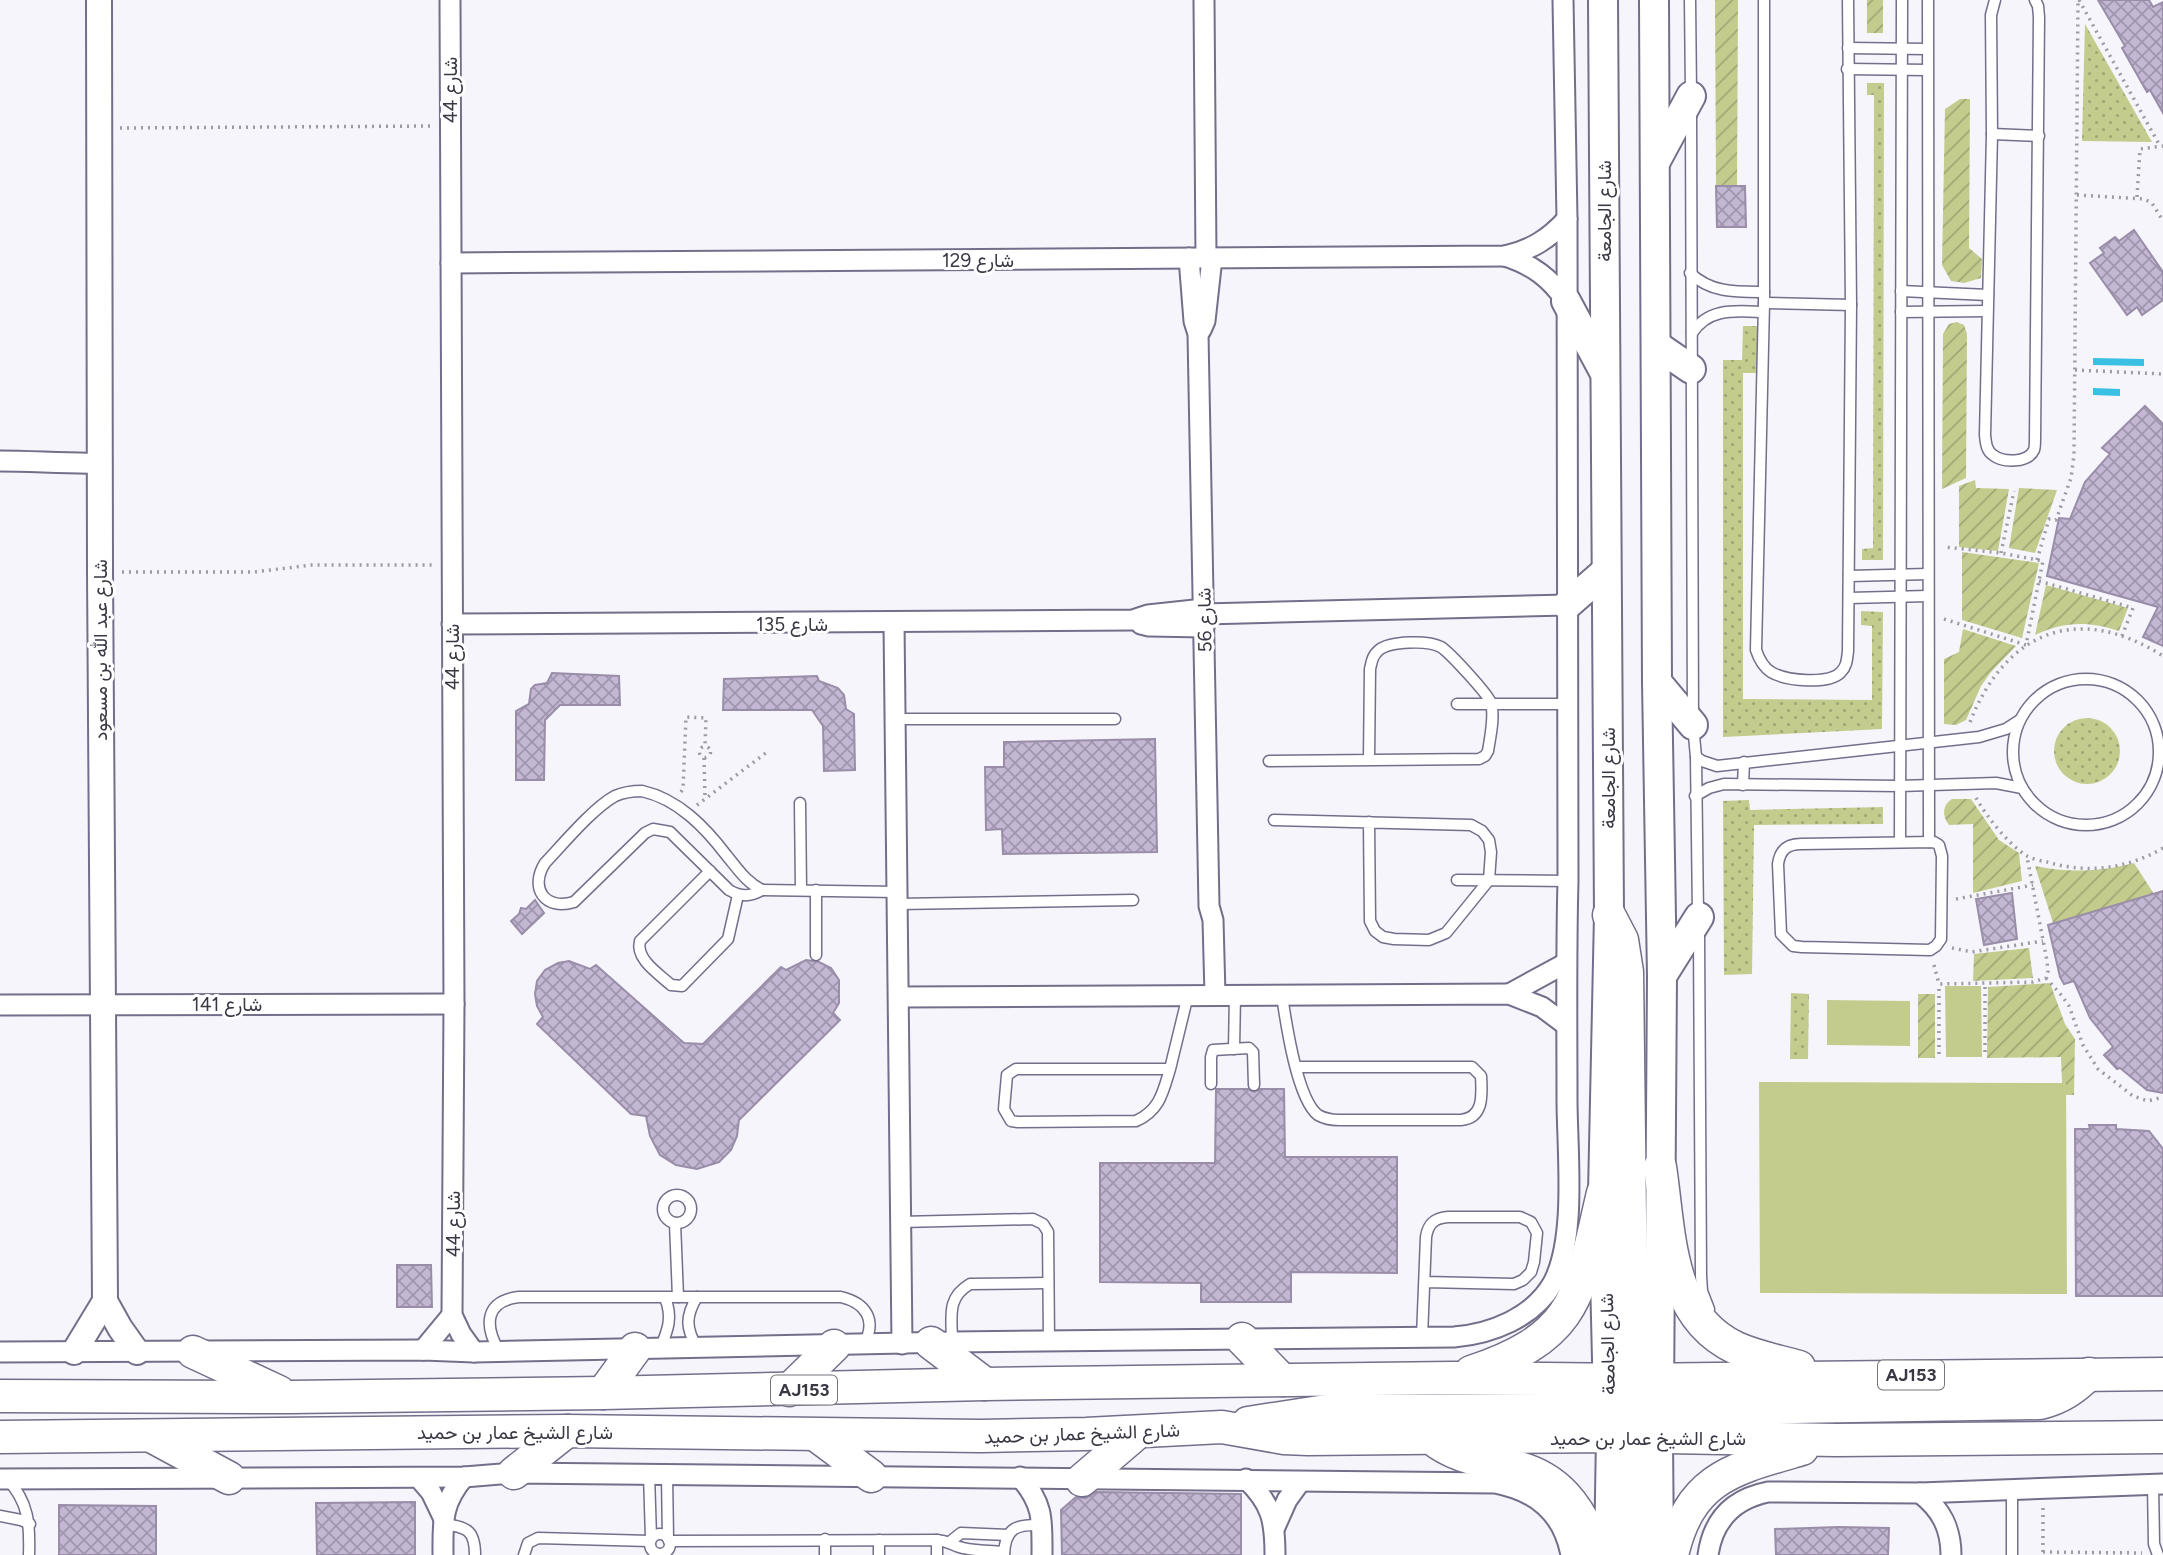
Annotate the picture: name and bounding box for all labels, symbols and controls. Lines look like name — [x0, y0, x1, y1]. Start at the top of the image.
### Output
street label: شارع 44 — [439, 57, 463, 123]
street label: شارع الجامعة — [1593, 160, 1617, 262]
street label: شارع 129 — [942, 249, 1014, 273]
street label: شارع عبد الله بن مسعود — [89, 559, 113, 741]
street label: شارع 56 — [1192, 587, 1218, 652]
street label: شارع 135 — [756, 613, 828, 637]
street label: شارع 44 — [441, 624, 465, 690]
street label: شارع الجامعة — [1597, 727, 1621, 829]
street label: شارع 141 — [192, 993, 262, 1017]
street label: شارع 44 — [442, 1191, 466, 1257]
street label: شارع الجامعة — [1595, 1293, 1621, 1395]
road number: AJ153 — [1878, 1360, 1944, 1390]
road number: AJ153 — [771, 1376, 837, 1405]
street label: شارع الشيخ عمار بن حميد — [984, 1419, 1180, 1450]
street label: شارع الشيخ عمار بن حميد — [417, 1421, 613, 1446]
street label: شارع الشيخ عمار بن حميد — [1550, 1427, 1746, 1452]

